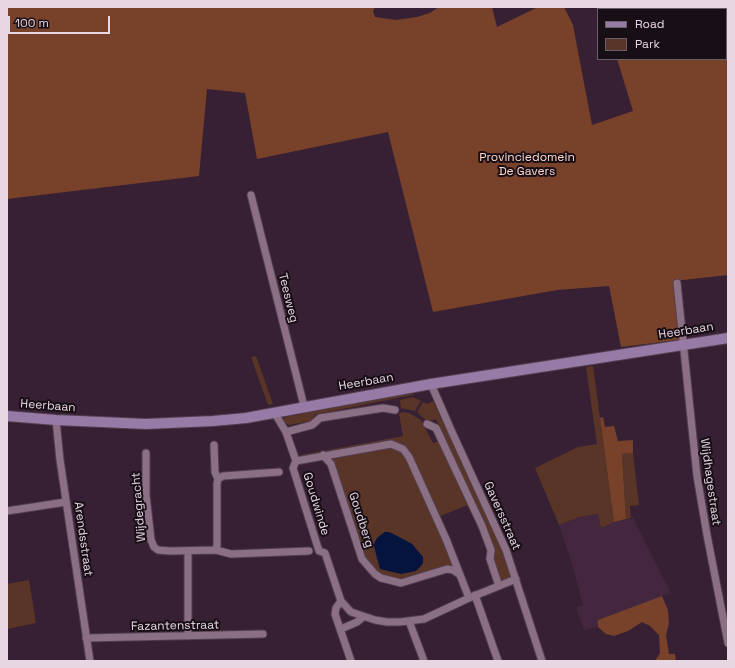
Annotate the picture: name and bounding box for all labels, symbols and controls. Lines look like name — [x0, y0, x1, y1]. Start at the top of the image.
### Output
scale bar — [10, 8, 112, 34]
legend — [597, 8, 727, 60]
text: 100 m — [15, 15, 49, 31]
text: Road — [635, 16, 664, 32]
text: Park — [635, 36, 660, 52]
park label: Provinciedomein De Gavers — [479, 151, 575, 179]
street label: Teesweg — [275, 272, 301, 324]
street label: Heerbaan — [657, 320, 715, 342]
street label: Heerbaan — [337, 370, 395, 394]
street label: Heerbaan — [20, 397, 76, 415]
street label: Wijdhagestraat — [697, 437, 723, 527]
street label: Goudwinde — [300, 471, 332, 537]
street label: Wijdegracht — [129, 472, 149, 542]
street label: Gaversstraat — [480, 479, 524, 553]
street label: Goudberg — [345, 491, 377, 549]
street label: Arendsstraat — [71, 501, 95, 577]
street label: Fazantenstraat — [131, 618, 219, 634]

